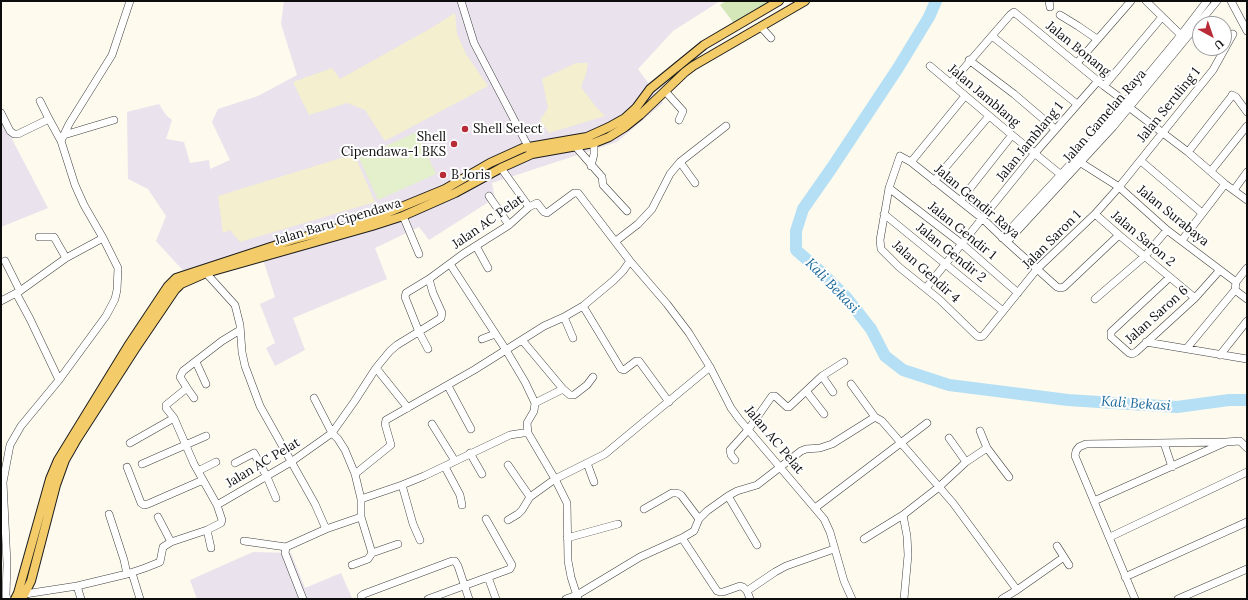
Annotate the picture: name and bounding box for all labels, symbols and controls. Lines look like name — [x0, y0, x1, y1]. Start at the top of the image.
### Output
north arrow — [1192, 16, 1232, 56]
street label: Jalan Bonang — [1043, 18, 1113, 80]
text: U — [1211, 36, 1227, 52]
street label: Jalan Jamblang — [945, 61, 1023, 131]
street label: Jalan Seruling 1 — [1134, 65, 1204, 145]
street label: Jalan Gamelan Raya — [1060, 66, 1150, 166]
street label: Jalan Jamblang 1 — [993, 99, 1067, 185]
place label: Shell Select — [473, 121, 543, 137]
marker: Shell Select — [460, 124, 470, 134]
place label: Shell Cipendawa-1 BKS — [341, 129, 446, 160]
marker: Shell Cipendawa-1 BKS — [449, 139, 459, 149]
street label: Jalan Gendir Raya — [931, 162, 1023, 242]
place label: B Joris — [451, 167, 490, 183]
marker: B Joris — [438, 170, 448, 180]
street label: Jalan Surabaya — [1134, 182, 1212, 250]
street label: Jalan AC Pelat — [449, 192, 527, 252]
street label: Jalan Baru Cipendawa — [273, 195, 403, 249]
street label: Jalan Gendir 1 — [925, 199, 999, 263]
street label: Jalan Saron 1 — [1020, 208, 1084, 272]
street label: Jalan Saron 2 — [1108, 208, 1178, 270]
street label: Jalan Gendir 2 — [913, 220, 989, 286]
street label: Jalan Gendir 4 — [889, 238, 963, 306]
water label: Kali Bekasi — [802, 255, 862, 317]
street label: Jalan Saron 6 — [1122, 283, 1192, 347]
water label: Kali Bekasi — [1101, 393, 1171, 415]
street label: Jalan AC Pelat — [741, 403, 807, 477]
street label: Jalan AC Pelat — [223, 435, 303, 491]

